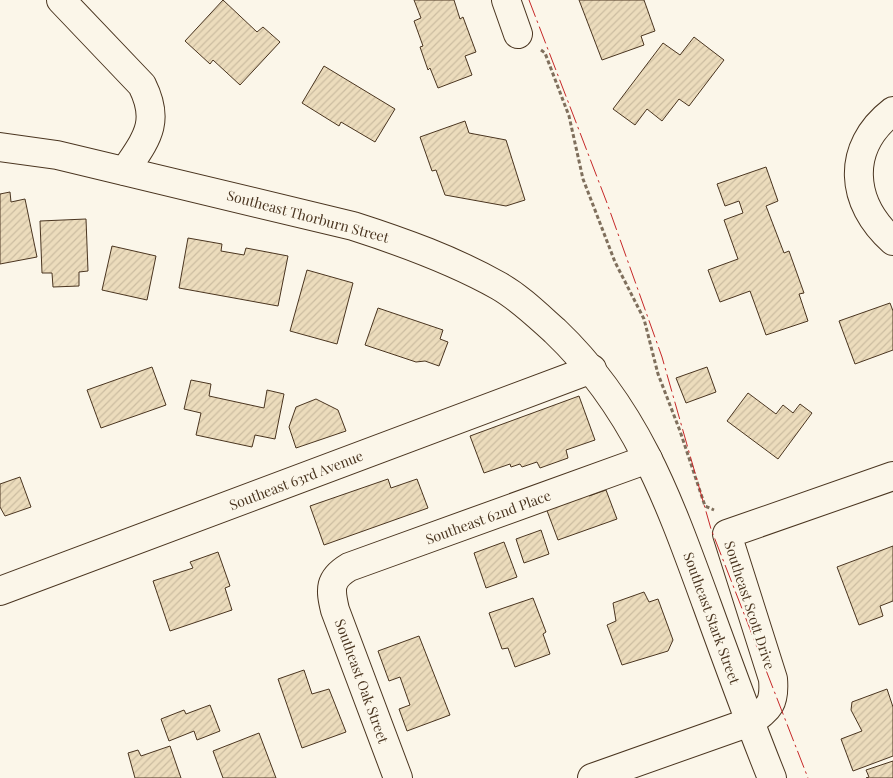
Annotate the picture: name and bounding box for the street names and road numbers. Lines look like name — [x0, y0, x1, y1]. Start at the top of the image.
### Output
street label: Southeast Thorburn Street — [225, 185, 392, 247]
street label: Southeast 63rd Avenue — [226, 446, 366, 514]
street label: Southeast 62nd Place — [423, 486, 553, 548]
street label: Southeast Scott Drive — [720, 538, 780, 672]
street label: Southeast Stark Street — [679, 549, 745, 688]
street label: Southeast Oak Street — [331, 616, 394, 747]

